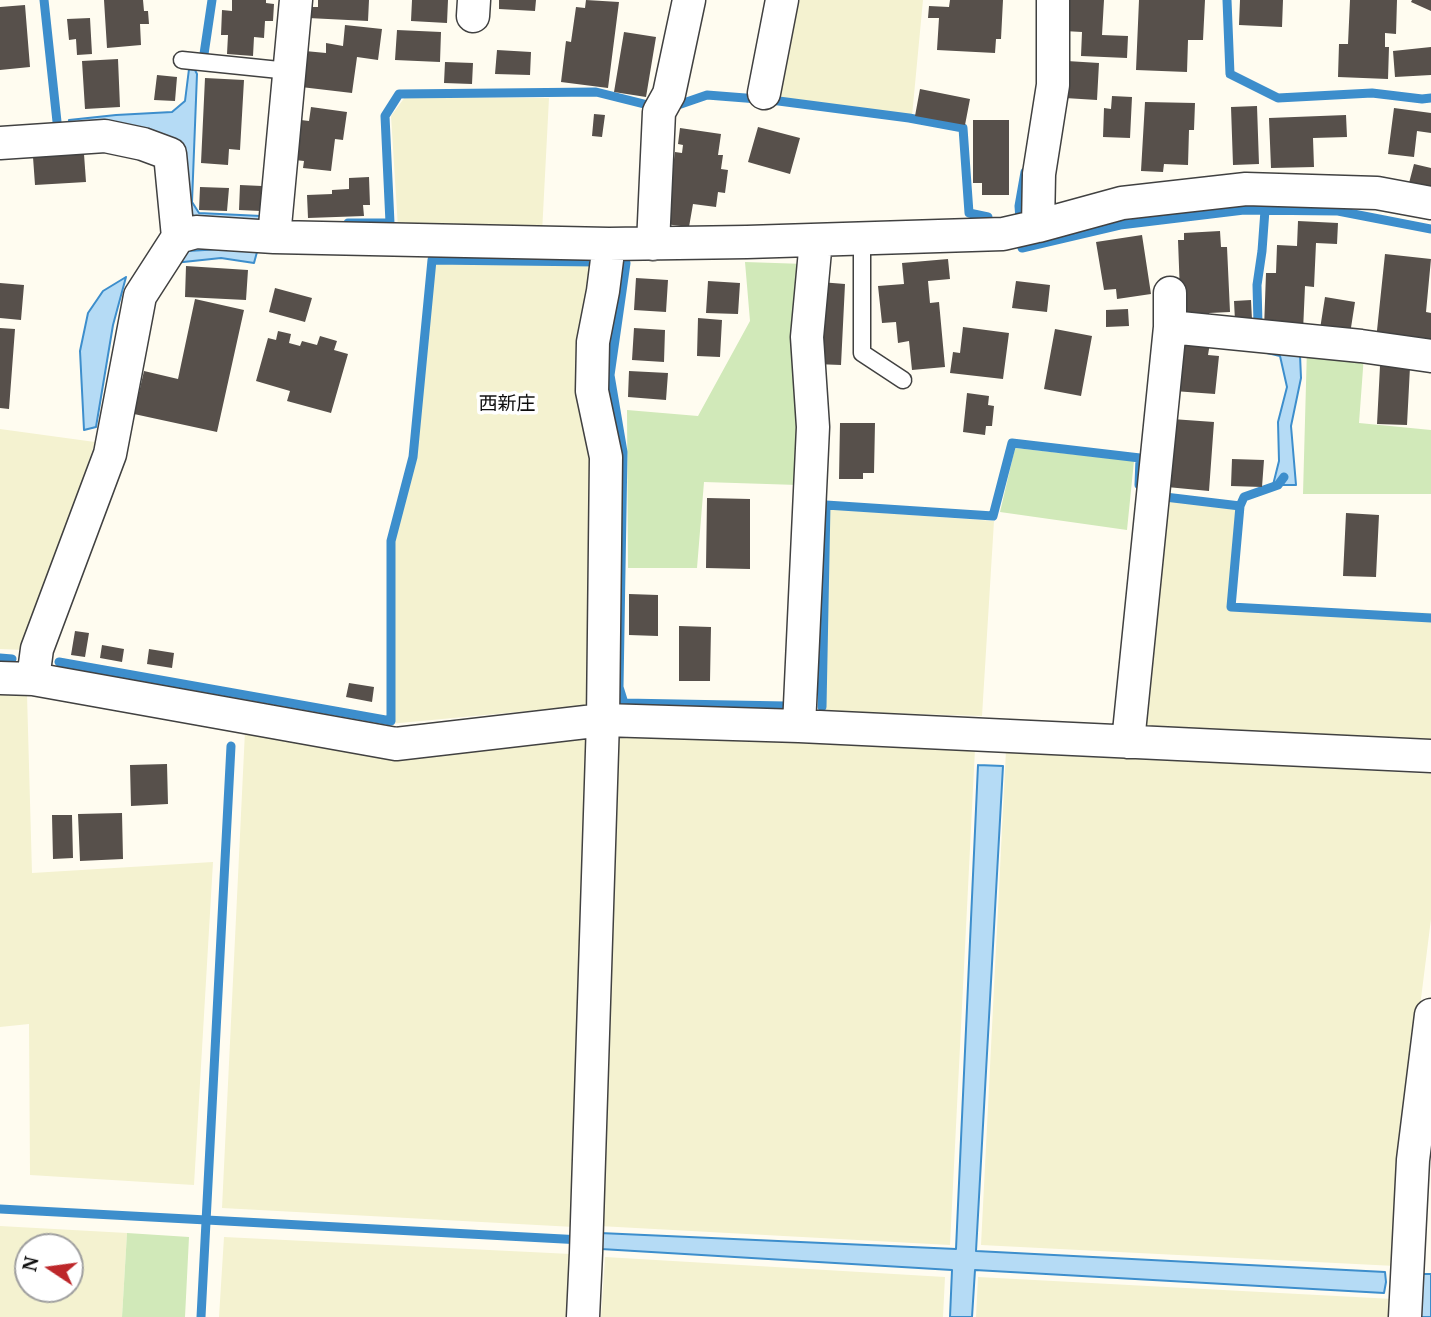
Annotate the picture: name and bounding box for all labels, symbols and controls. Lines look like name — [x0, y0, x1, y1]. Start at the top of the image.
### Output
district label: 西新庄 — [479, 394, 535, 416]
north arrow — [14, 1233, 84, 1303]
text: N — [16, 1254, 44, 1273]

